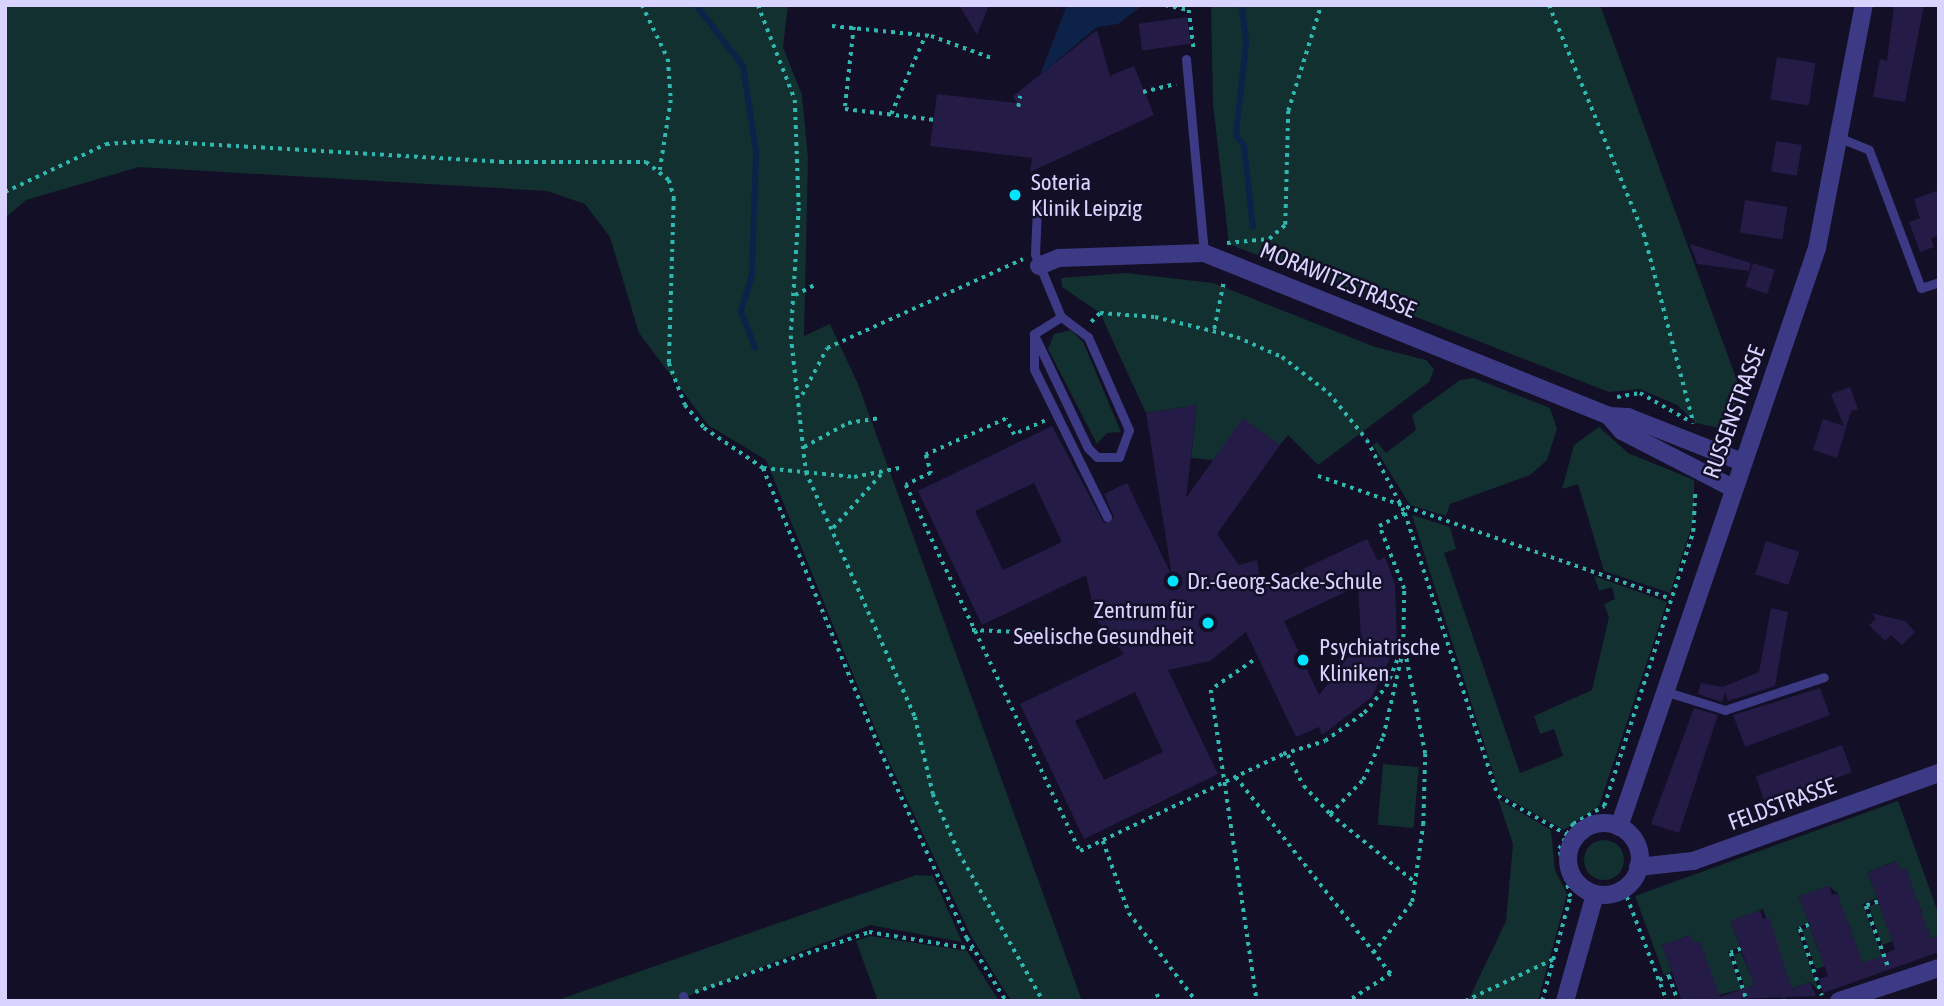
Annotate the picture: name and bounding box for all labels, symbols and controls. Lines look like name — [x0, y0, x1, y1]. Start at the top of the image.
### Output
place label: Soteria Klinik Leipzig — [1031, 168, 1142, 222]
marker: Soteria Klinik Leipzig — [1005, 185, 1025, 205]
street label: MORAWITZSTRASSE — [1256, 236, 1420, 324]
street label: RUSSENSTRASSE — [1697, 342, 1771, 482]
place label: Dr.-Georg-Sacke-Schule — [1187, 567, 1382, 595]
marker: Dr.-Georg-Sacke-Schule — [1165, 573, 1181, 589]
place label: Zentrum für Seelische Gesundheit — [1013, 596, 1194, 650]
marker: Zentrum für Seelische Gesundheit — [1200, 615, 1216, 631]
place label: Psychiatrische Kliniken — [1319, 633, 1440, 687]
marker: Psychiatrische Kliniken — [1293, 650, 1313, 670]
street label: FELDSTRASSE — [1724, 772, 1840, 836]

